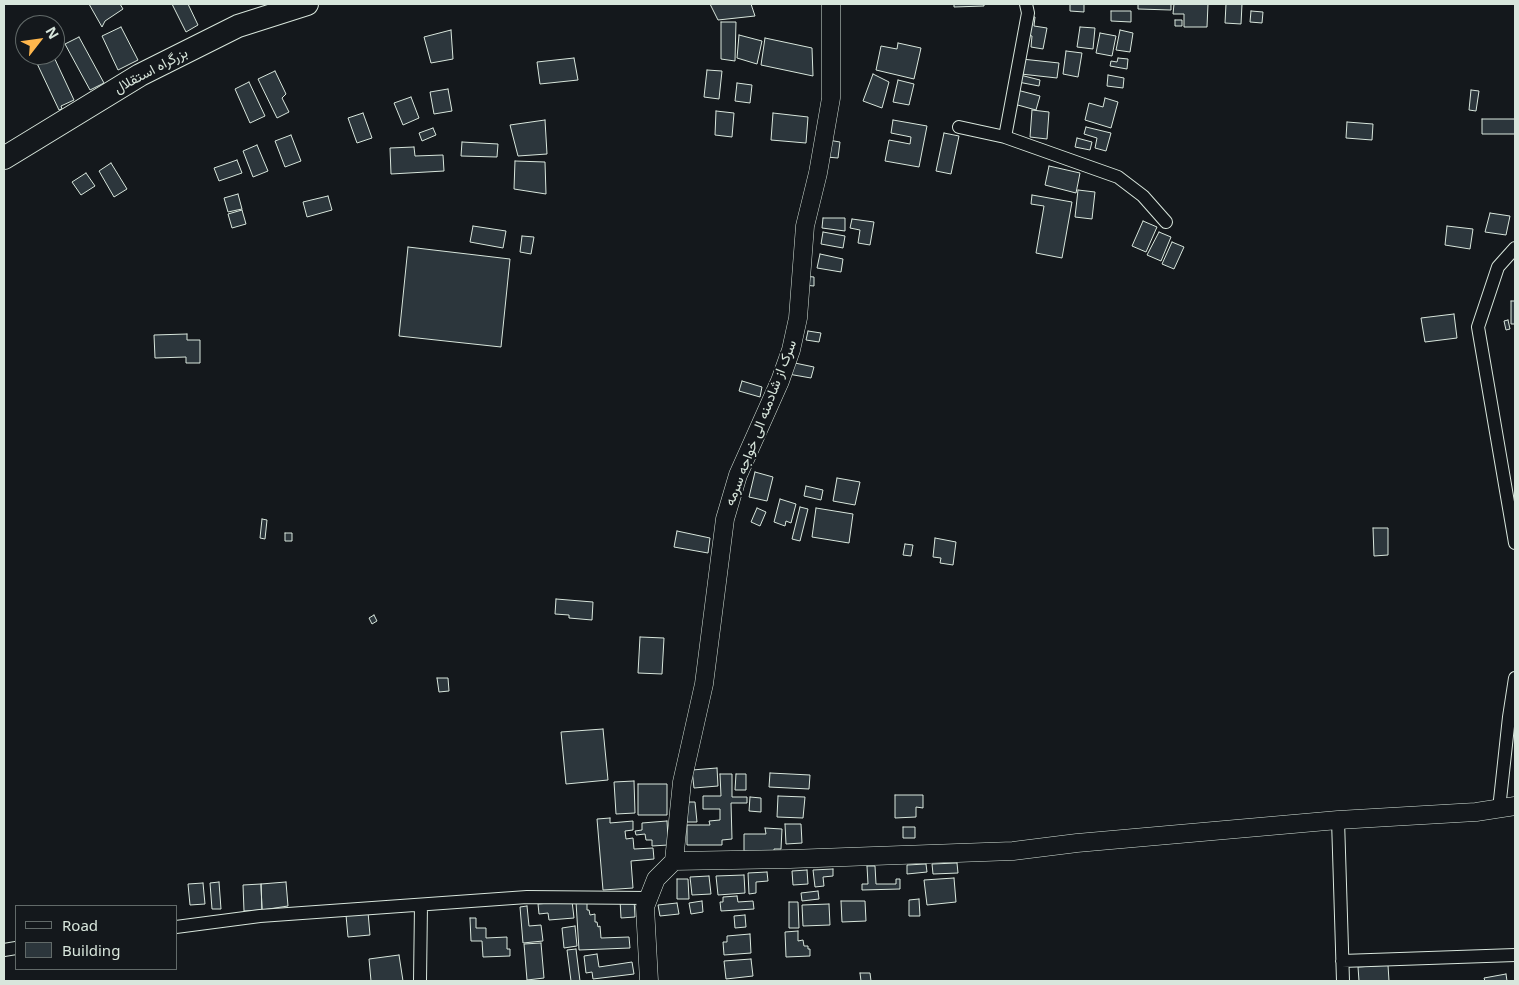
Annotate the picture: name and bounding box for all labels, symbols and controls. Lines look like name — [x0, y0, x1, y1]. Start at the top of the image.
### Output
north arrow — [15, 15, 65, 65]
text: N — [41, 23, 64, 42]
street label: بزرگراه استقلال — [111, 45, 191, 97]
street label: سرک از شادمنه الی خواجه سرمه — [722, 338, 800, 508]
legend — [15, 905, 178, 970]
text: Road — [62, 915, 98, 935]
text: Building — [62, 940, 120, 960]

